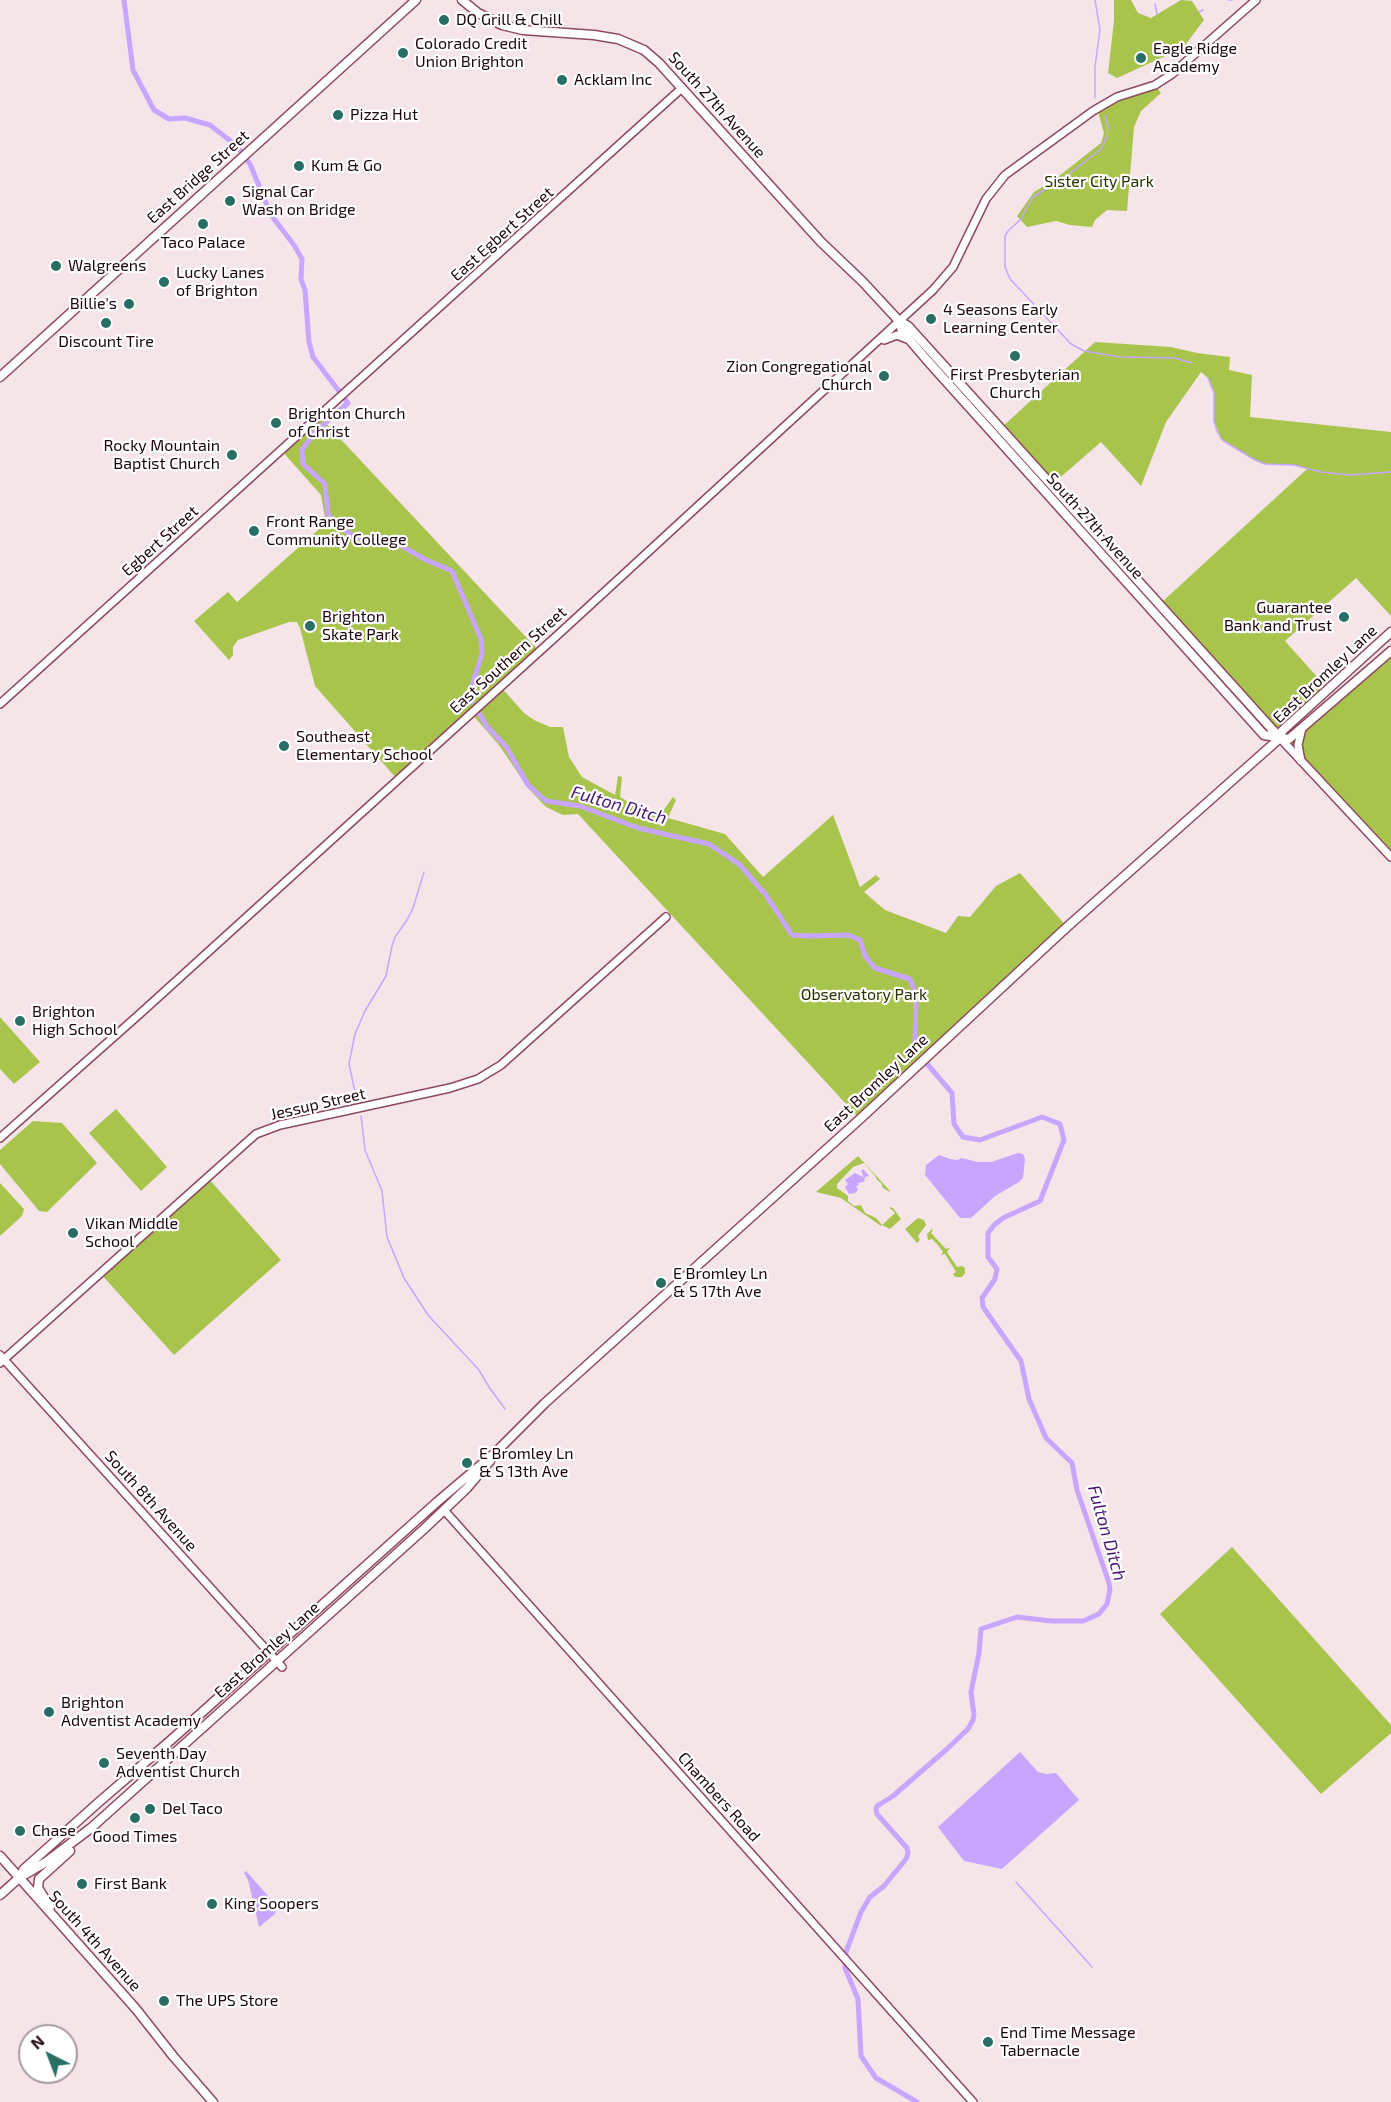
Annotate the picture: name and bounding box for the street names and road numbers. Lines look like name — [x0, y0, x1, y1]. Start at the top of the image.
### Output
street label: South 27th Avenue — [664, 48, 770, 162]
street label: East Bridge Street — [143, 126, 253, 228]
street label: East Egbert Street — [447, 183, 557, 285]
street label: South 27th Avenue — [1042, 469, 1148, 583]
street label: Egbert Street — [118, 502, 202, 580]
street label: East Southern Street — [446, 603, 570, 717]
street label: East Bromley Lane — [1269, 621, 1381, 727]
street label: East Bromley Lane — [820, 1030, 932, 1136]
street label: Jessup Street — [269, 1084, 367, 1124]
street label: South 8th Avenue — [101, 1447, 201, 1555]
street label: East Bromley Lane — [210, 1598, 324, 1702]
street label: Chambers Road — [674, 1748, 764, 1846]
street label: South 4th Avenue — [45, 1887, 145, 1995]

